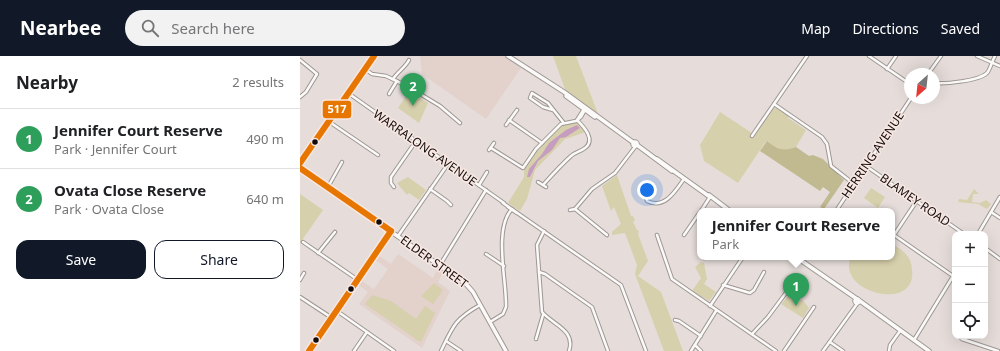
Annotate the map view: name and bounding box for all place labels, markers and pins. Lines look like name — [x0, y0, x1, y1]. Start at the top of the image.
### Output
pin: 2 — [400, 73, 426, 106]
unlabelled marker — [310, 137, 320, 147]
unlabelled marker — [374, 217, 384, 227]
pin: 1 — [783, 273, 809, 306]
unlabelled marker — [346, 284, 356, 294]
unlabelled marker — [311, 335, 321, 345]

